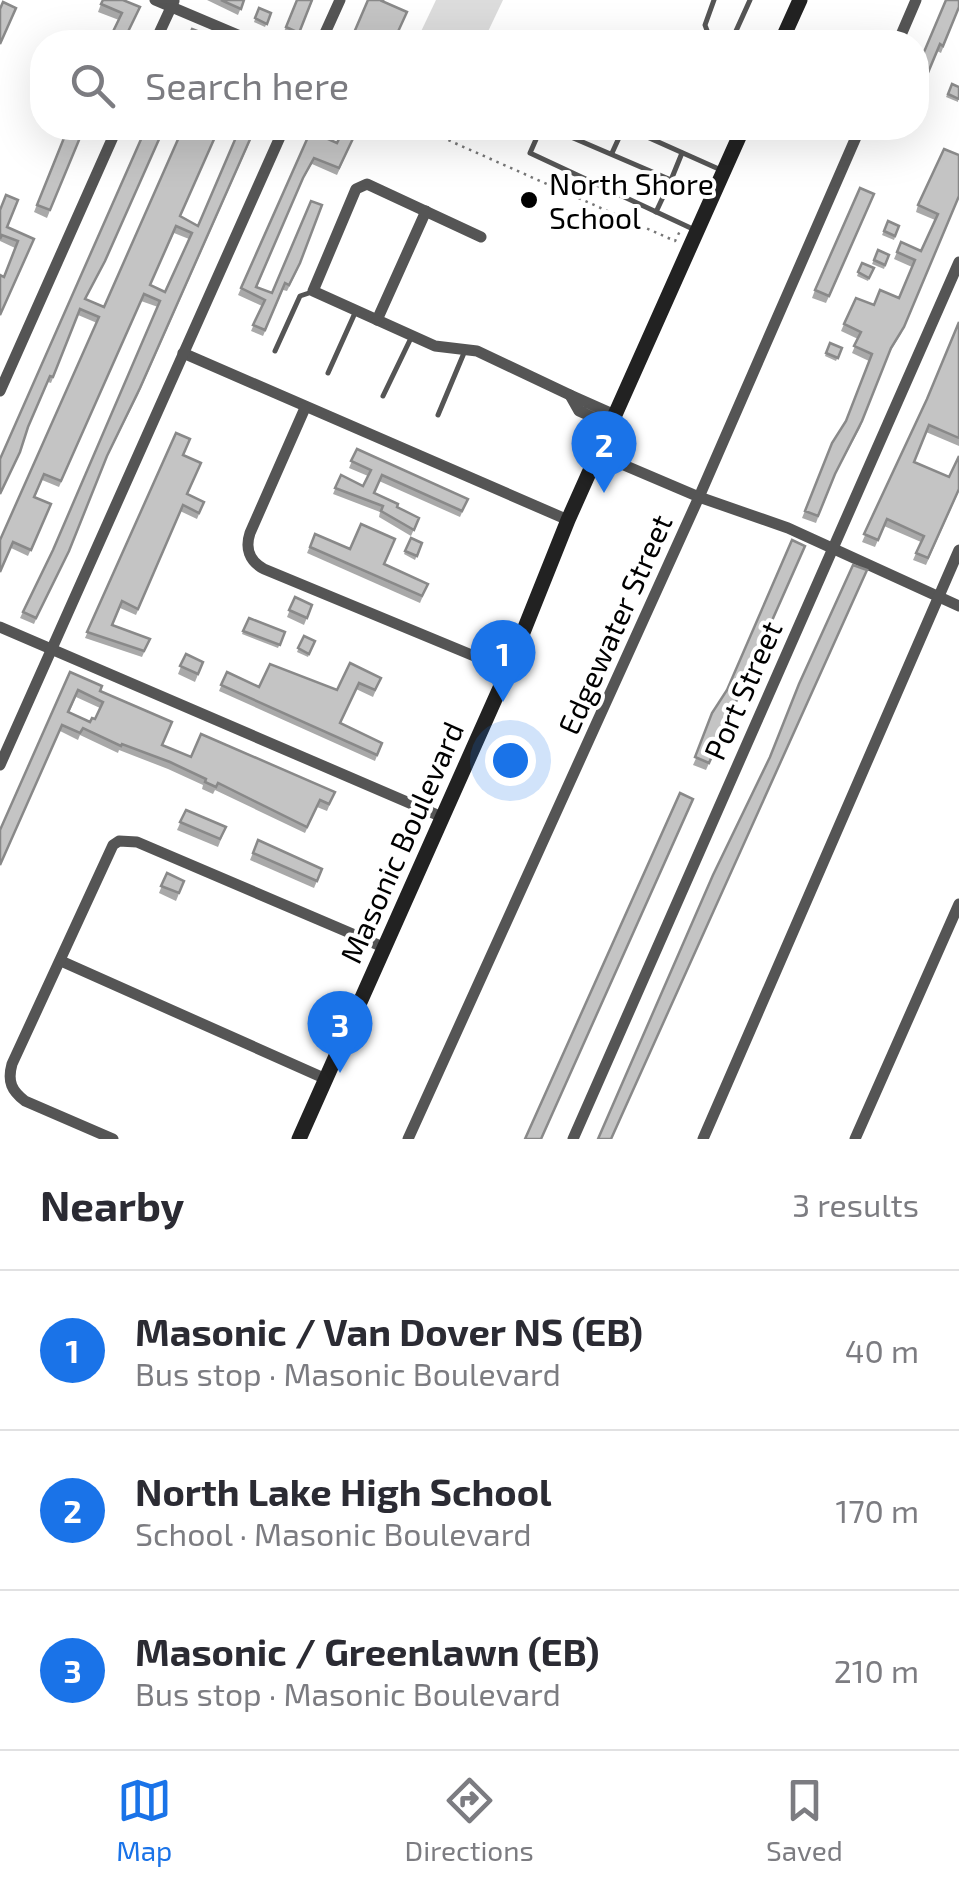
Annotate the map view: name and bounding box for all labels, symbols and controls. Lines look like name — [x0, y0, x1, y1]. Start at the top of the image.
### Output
search box — [30, 30, 929, 140]
icon: search — [65, 58, 120, 113]
text: Search here — [145, 62, 349, 108]
place label: North Shore School — [549, 165, 714, 235]
marker: North Shore School — [518, 189, 540, 211]
pin: 2 — [572, 410, 636, 493]
street label: Edgewater Street — [549, 509, 679, 739]
street label: Port Street — [695, 615, 789, 765]
pin: 1 — [470, 620, 536, 702]
street label: Masonic Boulevard — [332, 716, 470, 968]
your location — [485, 735, 536, 786]
pin: 3 — [308, 990, 372, 1073]
text: Nearby — [40, 1179, 184, 1229]
text: 3 results — [792, 1185, 919, 1223]
text: Masonic / Van Dover NS (EB) — [135, 1308, 643, 1354]
text: 1 — [66, 1331, 79, 1369]
text: 40 m — [845, 1331, 919, 1369]
text: Bus stop · Masonic Boulevard — [135, 1354, 561, 1392]
text: North Lake High School — [135, 1468, 552, 1514]
text: 2 — [63, 1491, 82, 1529]
text: 170 m — [835, 1491, 919, 1529]
text: School · Masonic Boulevard — [135, 1514, 532, 1552]
text: Masonic / Greenlawn (EB) — [135, 1628, 599, 1674]
text: 3 — [63, 1651, 82, 1689]
text: 210 m — [834, 1651, 919, 1689]
text: Bus stop · Masonic Boulevard — [135, 1674, 561, 1712]
tab: Map — [116, 1773, 172, 1867]
tab: Directions — [405, 1773, 534, 1867]
tab: Saved — [766, 1773, 843, 1867]

